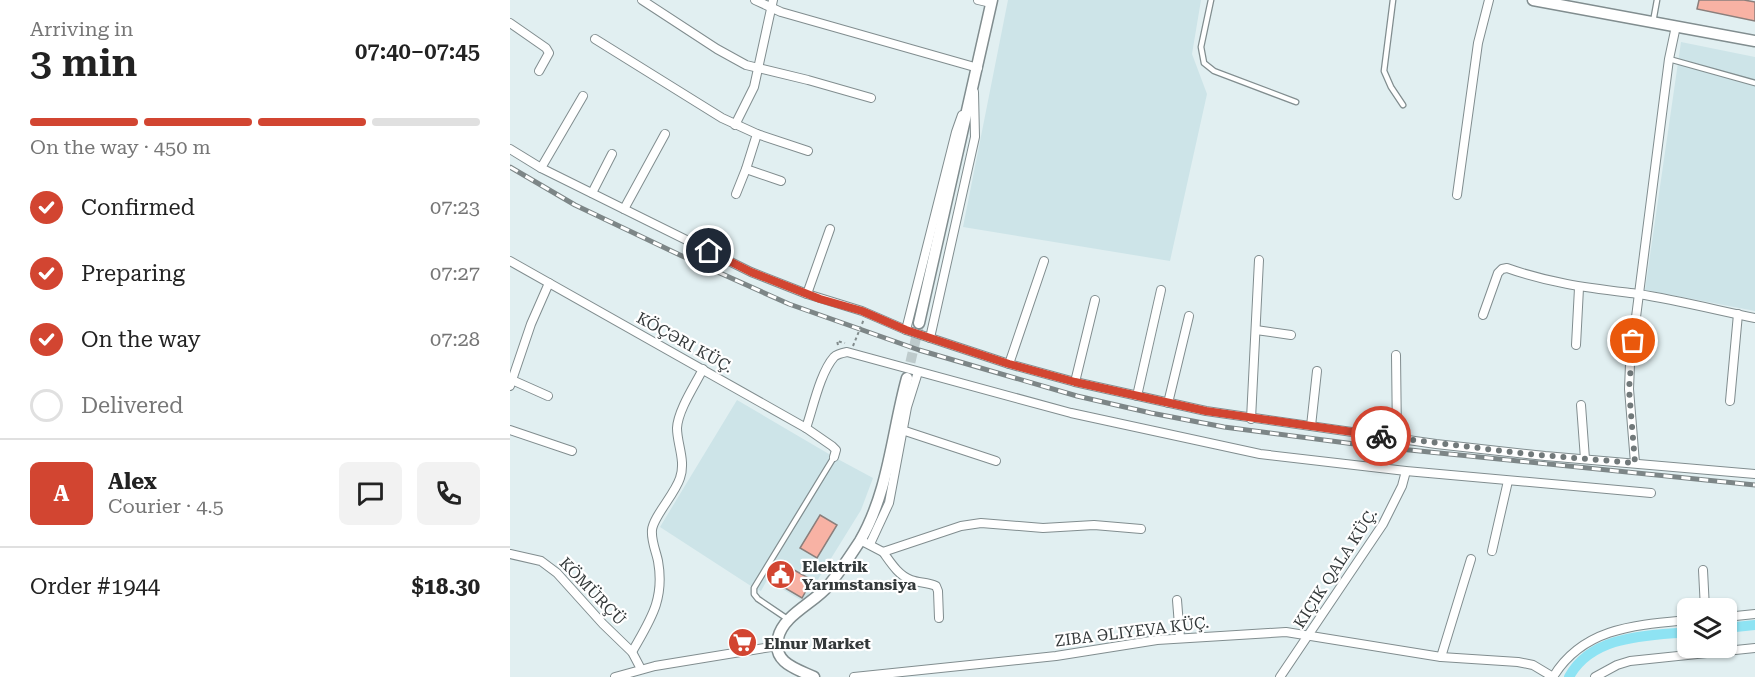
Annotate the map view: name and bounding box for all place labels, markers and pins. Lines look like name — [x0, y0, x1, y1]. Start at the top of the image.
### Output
pin — [683, 225, 734, 276]
pin — [1607, 315, 1658, 366]
place label: Elektrik Yarımstansiya — [802, 557, 917, 594]
public building icon: Elektrik Yarımstansiya — [765, 559, 797, 591]
supermarket icon: Elnur Market — [727, 627, 759, 659]
place label: Elnur Market — [764, 634, 871, 653]

